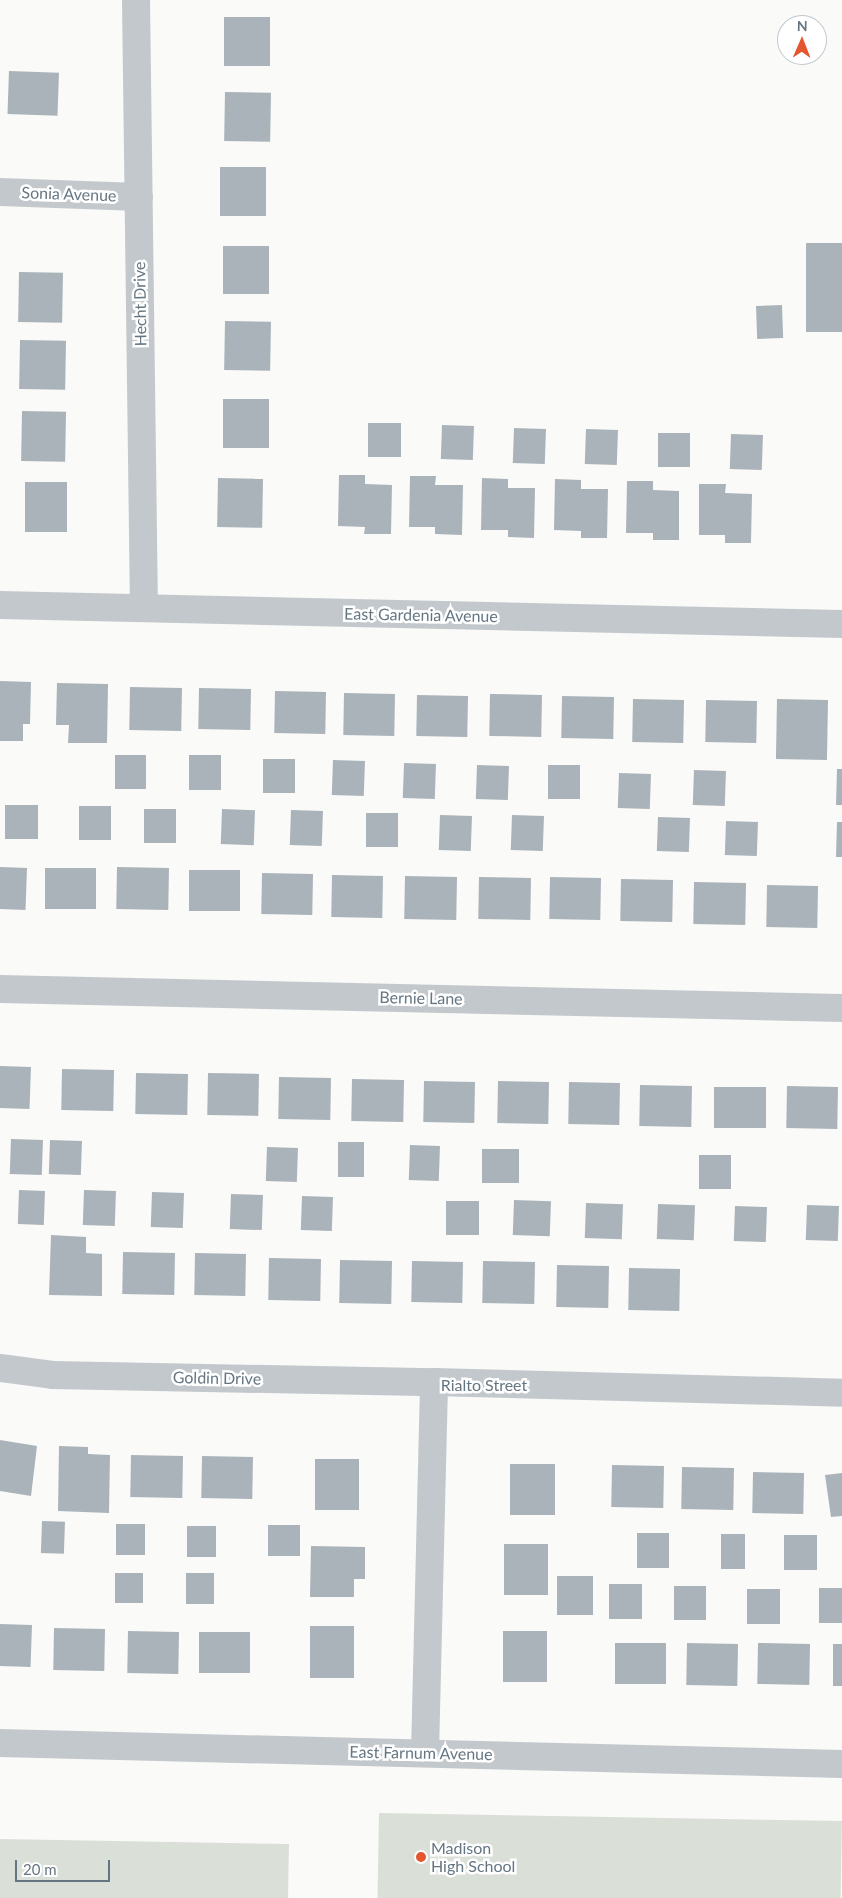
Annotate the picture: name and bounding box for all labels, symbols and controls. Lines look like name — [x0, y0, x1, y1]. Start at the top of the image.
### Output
north arrow — [777, 15, 827, 65]
text: N — [797, 17, 808, 34]
street label: Sonia Avenue — [21, 183, 117, 205]
street label: Hecht Drive — [130, 261, 150, 347]
street label: East Gardenia Avenue — [344, 604, 498, 626]
street label: Bernie Lane — [379, 988, 463, 1008]
street label: Goldin Drive — [173, 1368, 261, 1388]
street label: Rialto Street — [441, 1375, 527, 1395]
street label: East Farnum Avenue — [349, 1742, 493, 1764]
place label: Madison High School — [431, 1838, 515, 1876]
scale bar — [18, 1850, 112, 1882]
marker: Madison High School — [415, 1851, 427, 1863]
text: 20 m — [23, 1860, 57, 1878]

